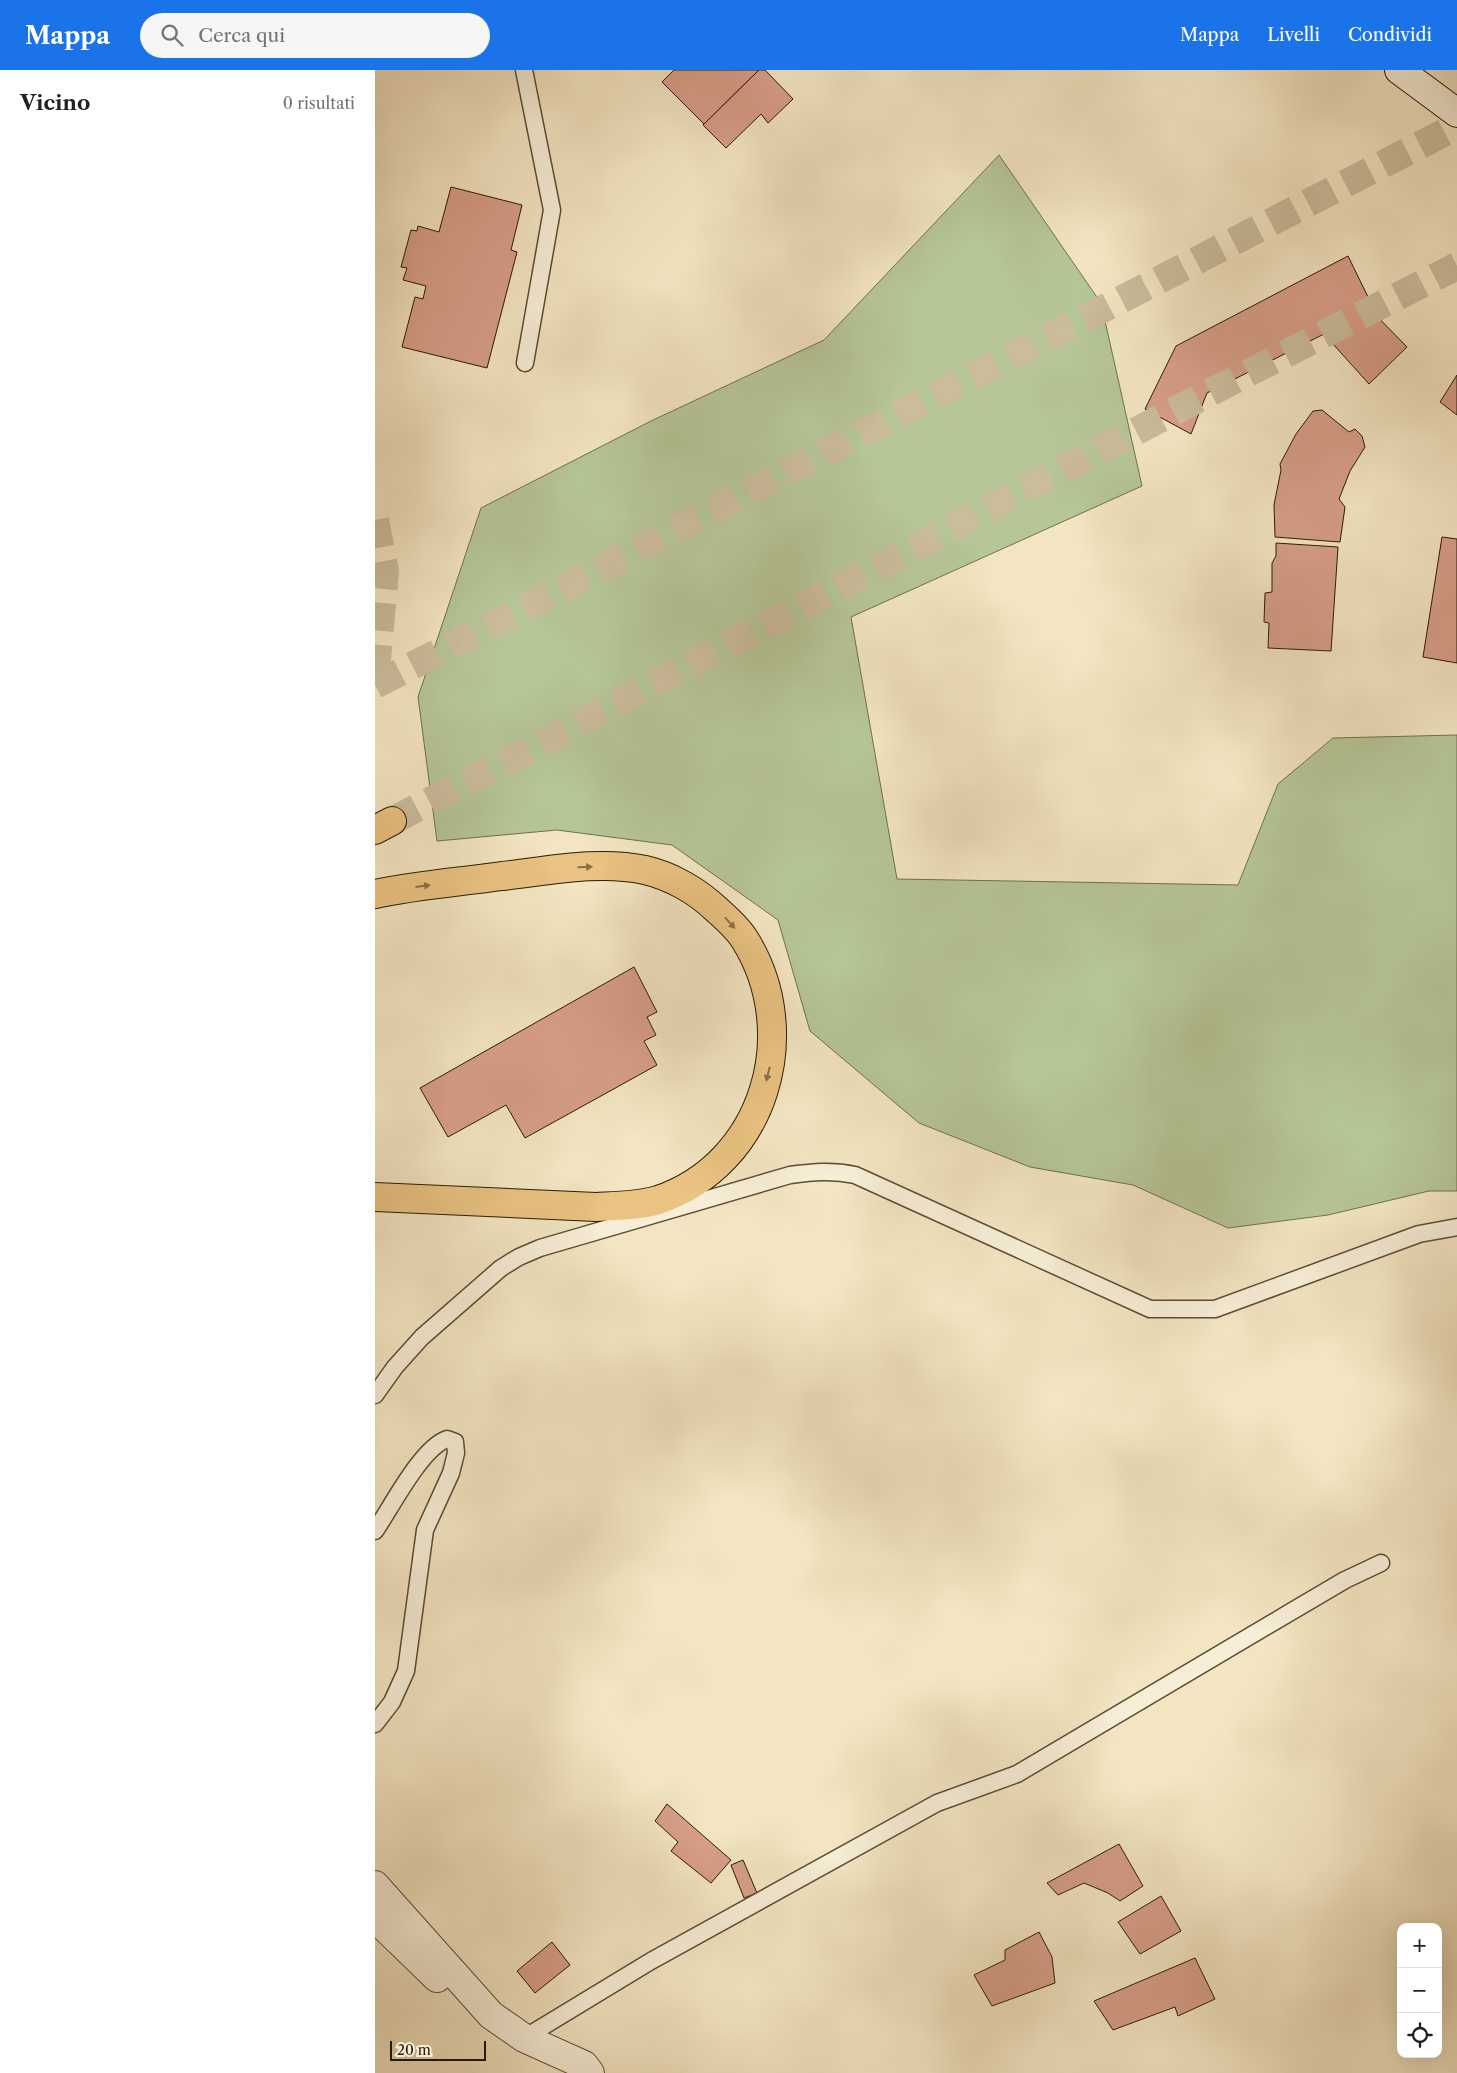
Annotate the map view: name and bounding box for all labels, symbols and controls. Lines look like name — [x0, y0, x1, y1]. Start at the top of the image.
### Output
search box — [140, 13, 490, 58]
text: Mappa — [25, 21, 110, 50]
icon: search — [158, 21, 186, 49]
text: Cerca qui — [198, 24, 285, 47]
text: Mappa — [1180, 24, 1239, 46]
text: Livelli — [1267, 24, 1320, 46]
text: Condividi — [1348, 24, 1432, 46]
text: Vicino — [20, 90, 90, 115]
text: 0 risultati — [283, 93, 355, 113]
one-way arrow — [577, 863, 593, 871]
one-way arrow — [415, 882, 431, 890]
one-way arrow — [724, 916, 736, 928]
one-way arrow — [764, 1066, 772, 1082]
map controls — [1397, 1923, 1442, 2058]
button: + — [1397, 1923, 1442, 1968]
button: − — [1397, 1968, 1442, 2013]
button: locate — [1397, 2013, 1442, 2058]
scale bar — [390, 2038, 486, 2061]
text: 20 m — [397, 2041, 431, 2059]

